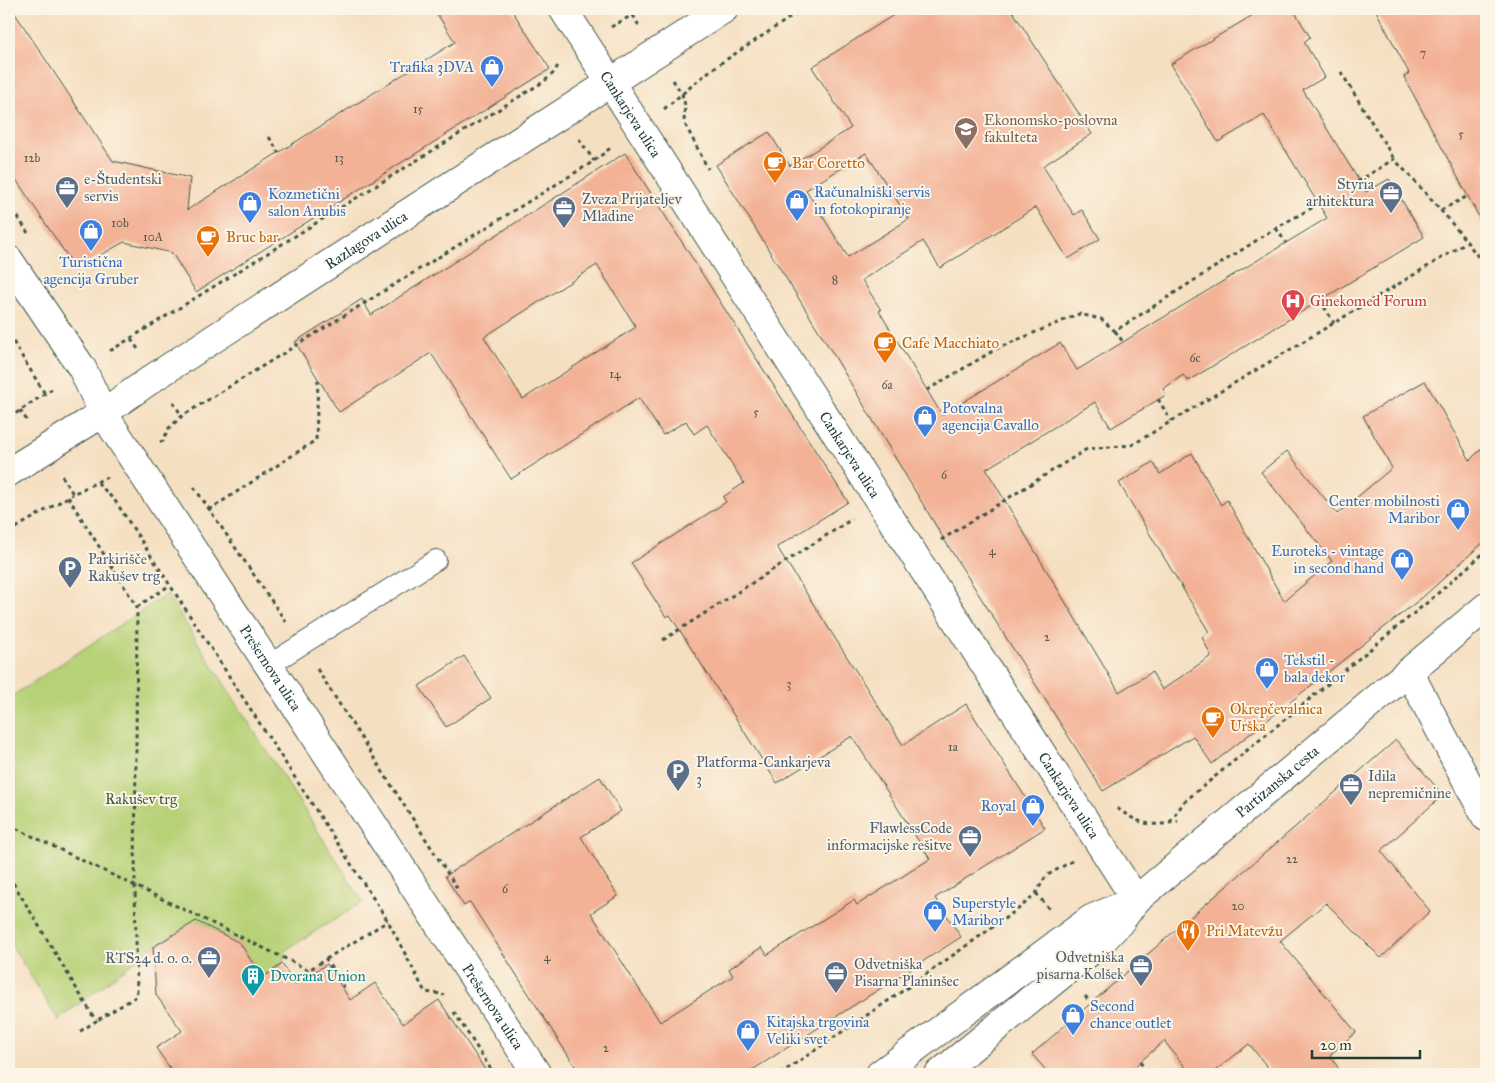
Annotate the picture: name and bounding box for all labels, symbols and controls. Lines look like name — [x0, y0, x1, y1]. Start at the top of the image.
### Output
house number: 7 — [1420, 46, 1426, 60]
shop icon: Trafika 3DVA — [479, 54, 505, 88]
place label: Trafika 3DVA — [390, 58, 474, 76]
street label: Cankarjeva ulica — [596, 68, 665, 161]
house number: 15 — [413, 102, 424, 116]
place label: Ekonomsko-poslovna fakulteta — [984, 111, 1118, 146]
school or university icon: Ekonomsko-poslovna fakulteta — [953, 116, 979, 150]
house number: 5 — [1458, 127, 1464, 141]
cafe icon: Bar Coretto — [762, 150, 788, 184]
house number: 12b — [24, 151, 40, 165]
house number: 13 — [334, 151, 344, 165]
place label: Bar Coretto — [792, 154, 865, 172]
place label: e-Študentski servis — [84, 169, 162, 205]
office icon: e-Študentski servis — [54, 175, 80, 209]
place label: Styria arhitektura — [1306, 175, 1375, 210]
office icon: Styria arhitektura — [1378, 180, 1404, 214]
place label: Računalniški servis in fotokopiranje — [814, 183, 930, 218]
place label: Kozmetični salon Anubis — [268, 185, 346, 220]
shop icon: Računalniški servis in fotokopiranje — [784, 188, 810, 222]
shop icon: Kozmetični salon Anubis — [237, 190, 263, 224]
place label: Zveza Prijateljev Mladine — [582, 190, 682, 225]
office icon: Zveza Prijateljev Mladine — [551, 195, 577, 229]
street label: Razlagova ulica — [322, 207, 411, 273]
house number: 10b — [111, 216, 129, 230]
shop icon: Turistična agencija Gruber — [78, 218, 104, 252]
cafe icon: Bruc bar — [195, 224, 221, 258]
place label: Bruc bar — [226, 228, 279, 246]
house number: 10A — [143, 230, 163, 244]
place label: Turistična agencija Gruber — [43, 253, 139, 288]
house number: 8 — [832, 273, 838, 287]
hospital icon: Ginekomed Forum — [1280, 288, 1306, 322]
place label: Ginekomed Forum — [1310, 292, 1427, 310]
cafe icon: Cafe Macchiato — [872, 330, 898, 364]
place label: Cafe Macchiato — [902, 334, 1000, 352]
house number: 6c — [1189, 351, 1201, 365]
house number: 14 — [609, 367, 621, 381]
house number: 6a — [881, 378, 894, 392]
place label: Potovalna agencija Cavallo — [942, 399, 1039, 434]
shop icon: Potovalna agencija Cavallo — [912, 404, 938, 438]
house number: 5 — [753, 405, 759, 419]
street label: Cankarjeva ulica — [815, 408, 884, 502]
house number: 6 — [941, 468, 948, 482]
place label: Center mobilnosti Maribor — [1329, 492, 1440, 527]
shop icon: Center mobilnosti Maribor — [1445, 497, 1471, 531]
place label: Euroteks - vintage in second hand — [1271, 542, 1384, 577]
house number: 4 — [989, 544, 996, 558]
shop icon: Euroteks - vintage in second hand — [1389, 547, 1415, 581]
place label: Parkirišče Rakušev trg — [88, 550, 161, 585]
parking icon: Parkirišče Rakušev trg — [57, 555, 83, 589]
street label: Prešernova ulica — [236, 622, 305, 715]
house number: 2 — [1044, 630, 1050, 644]
place label: Tekstil - bala dekor — [1284, 651, 1345, 686]
shop icon: Tekstil - bala dekor — [1254, 656, 1280, 690]
house number: 3 — [787, 677, 792, 691]
place label: Okrepčevalnica Urška — [1230, 700, 1323, 735]
cafe icon: Okrepčevalnica Urška — [1200, 705, 1226, 739]
house number: 1a — [948, 740, 959, 754]
street label: Partizanska cesta — [1232, 741, 1323, 822]
street label: Cankarjeva ulica — [1034, 749, 1103, 842]
place label: Platforma-Cankarjeva 3 — [696, 753, 831, 788]
parking icon: Platforma-Cankarjeva 3 — [665, 758, 691, 792]
place label: Idila nepremičnine — [1368, 767, 1451, 802]
office icon: Idila nepremičnine — [1338, 772, 1364, 806]
park label: Rakušev trg — [105, 790, 178, 808]
shop icon: Royal — [1020, 793, 1046, 827]
place label: Royal — [981, 797, 1017, 815]
place label: FlawlessCode informacijske rešitve — [827, 819, 952, 854]
office icon: FlawlessCode informacijske rešitve — [957, 824, 983, 858]
house number: 22 — [1286, 852, 1298, 866]
house number: 6 — [502, 882, 509, 896]
place label: Superstyle Maribor — [952, 894, 1016, 929]
shop icon: Superstyle Maribor — [922, 899, 948, 933]
house number: 20 — [1232, 899, 1244, 913]
restaurant icon: Pri Matevžu — [1175, 918, 1201, 952]
place label: Pri Matevžu — [1206, 922, 1283, 940]
office icon: RTS24 d. o. o. — [196, 945, 222, 979]
place label: Odvetniška pisarna Kolšek — [1036, 948, 1125, 983]
place label: RTS24 d. o. o. — [105, 949, 192, 967]
house number: 4 — [544, 950, 551, 964]
office icon: Odvetniška pisarna Kolšek — [1128, 953, 1154, 987]
place label: Odvetniška Pisarna Planinšec — [854, 955, 959, 990]
street label: Prešernova ulica — [458, 960, 528, 1053]
office icon: Odvetniška Pisarna Planinšec — [823, 960, 849, 994]
building icon: Dvorana Union — [240, 963, 266, 997]
place label: Dvorana Union — [270, 967, 366, 985]
place label: Second chance outlet — [1090, 997, 1172, 1032]
shop icon: Second chance outlet — [1060, 1002, 1086, 1036]
place label: Kitajska trgovina Veliki svet — [765, 1013, 870, 1048]
shop icon: Kitajska trgovina Veliki svet — [735, 1018, 761, 1052]
scale bar — [1312, 1028, 1420, 1060]
text: 20 m — [1320, 1036, 1352, 1054]
house number: 2 — [603, 1041, 609, 1055]

